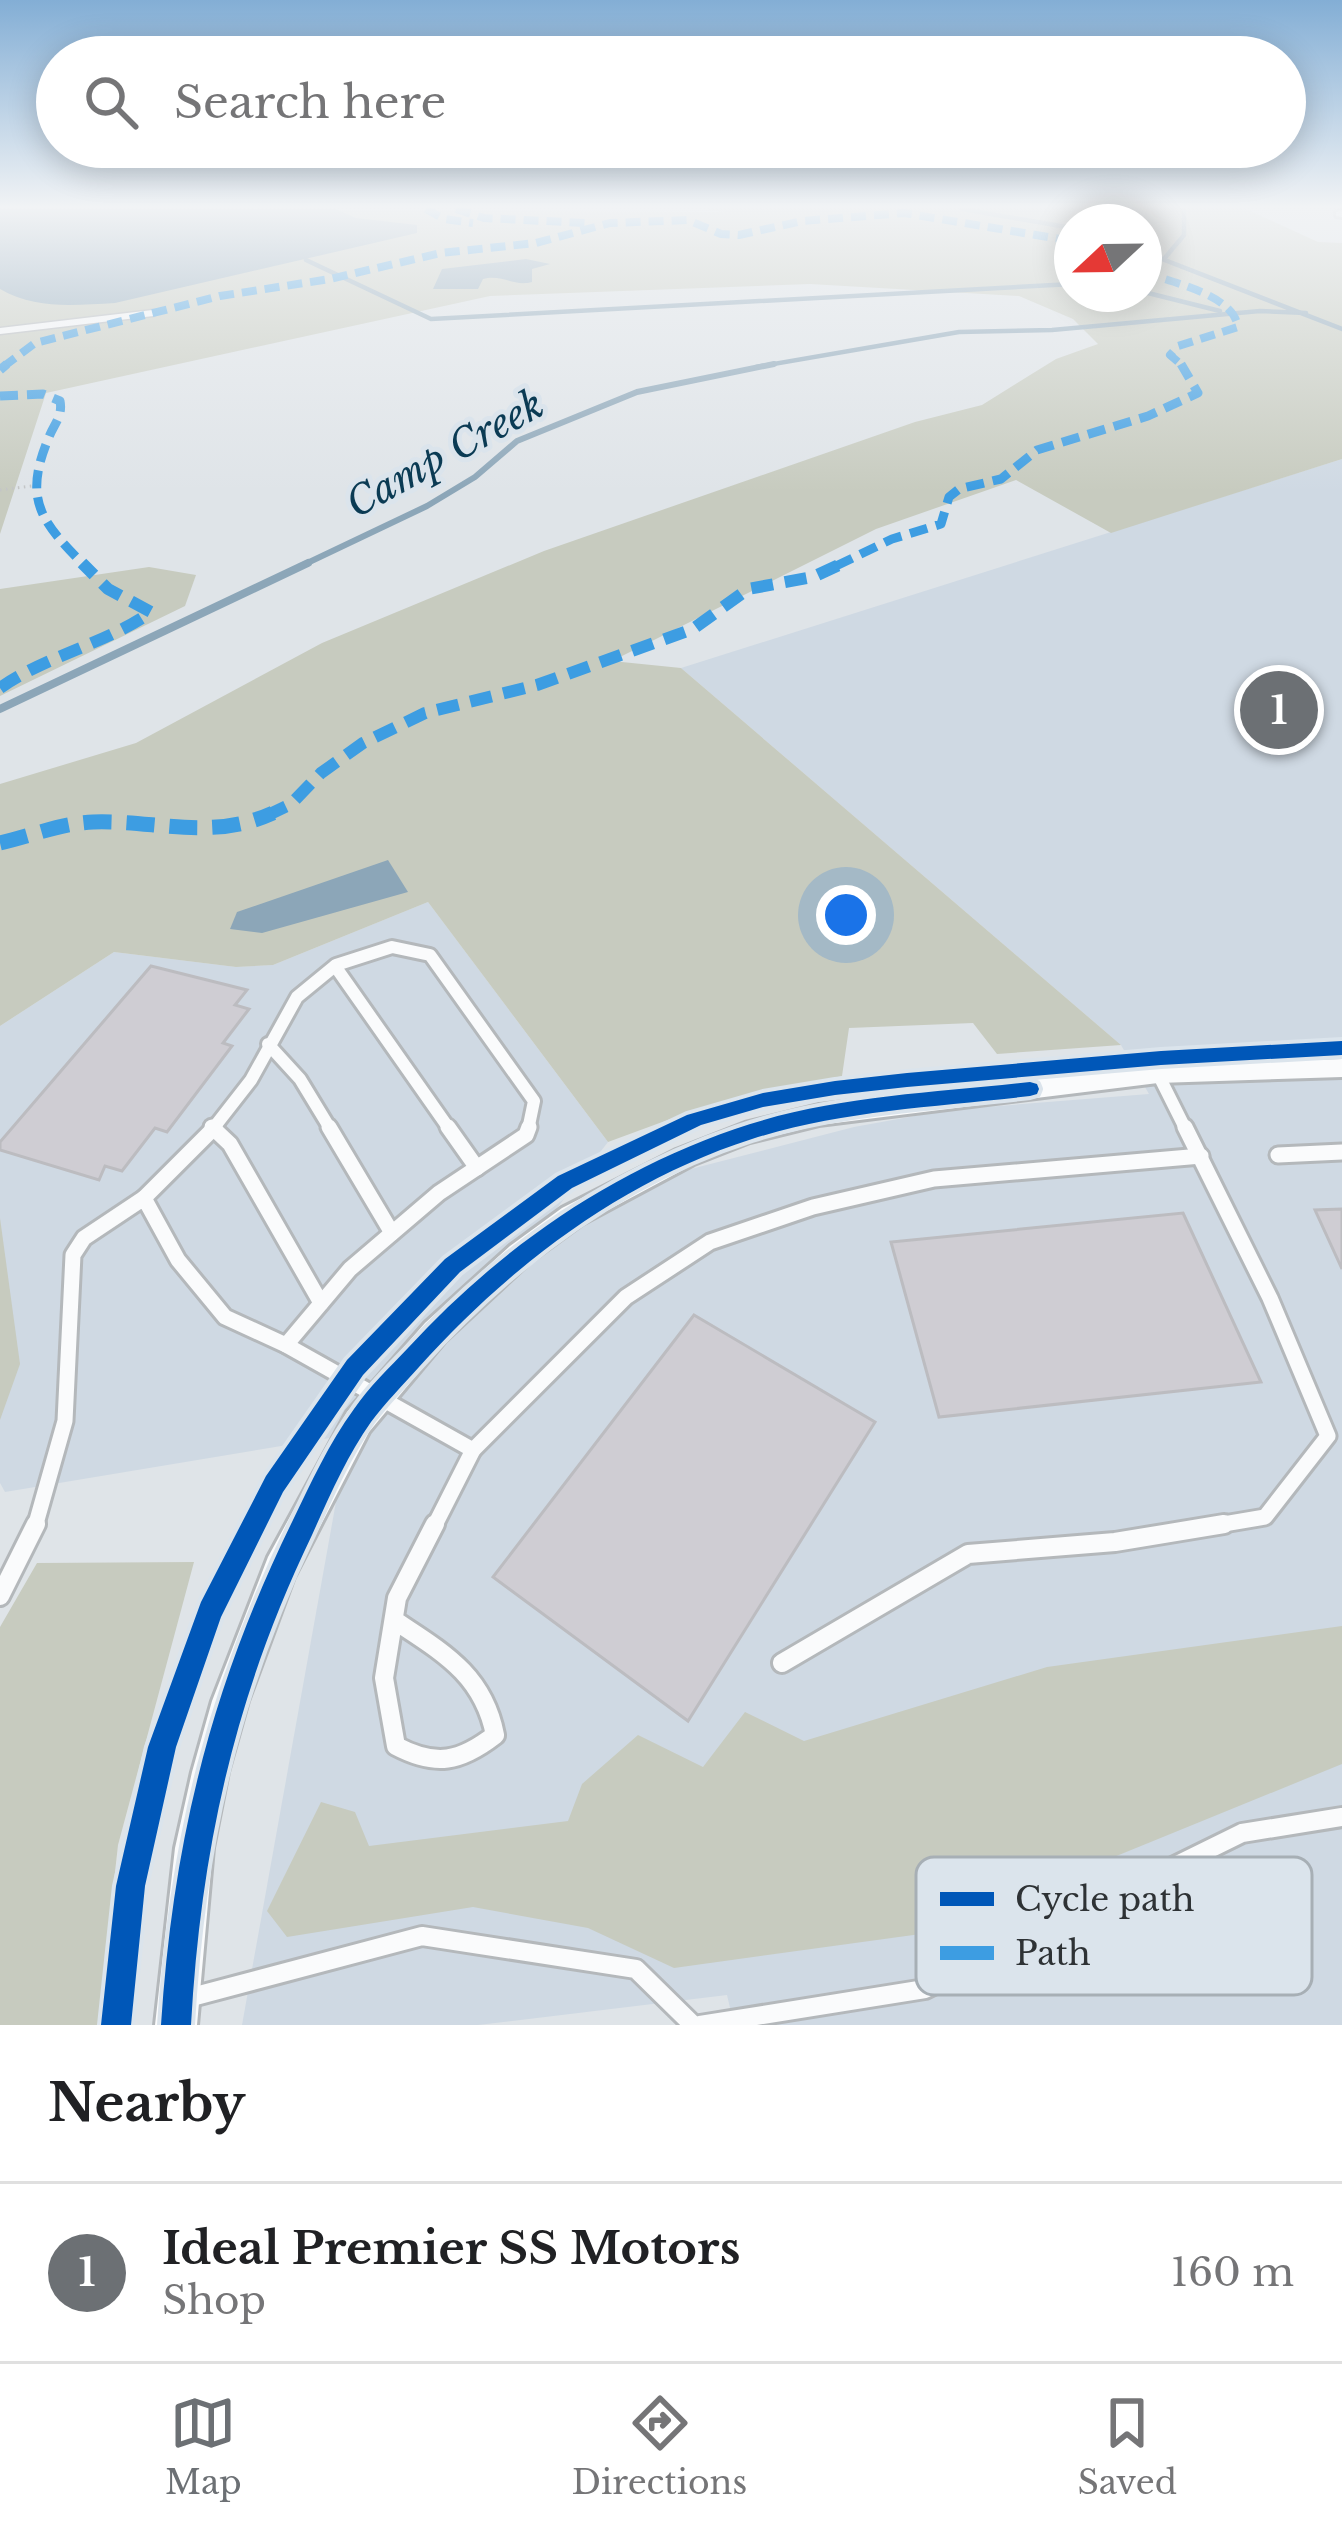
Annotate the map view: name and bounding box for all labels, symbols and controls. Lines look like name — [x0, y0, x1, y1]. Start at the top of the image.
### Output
search box — [36, 36, 1306, 168]
icon: search — [78, 69, 144, 135]
text: Search here — [174, 74, 446, 130]
north arrow — [1054, 204, 1162, 312]
water label: Camp Creek — [338, 380, 552, 528]
pin: 1 — [1240, 665, 1318, 755]
your location — [816, 885, 876, 945]
legend — [916, 1857, 1312, 1995]
text: Cycle path — [1015, 1879, 1195, 1920]
text: Path — [1015, 1933, 1091, 1974]
text: Nearby — [48, 2072, 245, 2135]
text: Ideal Premier SS Motors — [162, 2220, 740, 2276]
text: 1 — [78, 2248, 96, 2297]
text: 160 m — [1171, 2248, 1294, 2297]
text: Shop — [162, 2276, 266, 2325]
tab: Map — [165, 2390, 242, 2503]
tab: Directions — [572, 2390, 747, 2503]
tab: Saved — [1077, 2390, 1177, 2503]

